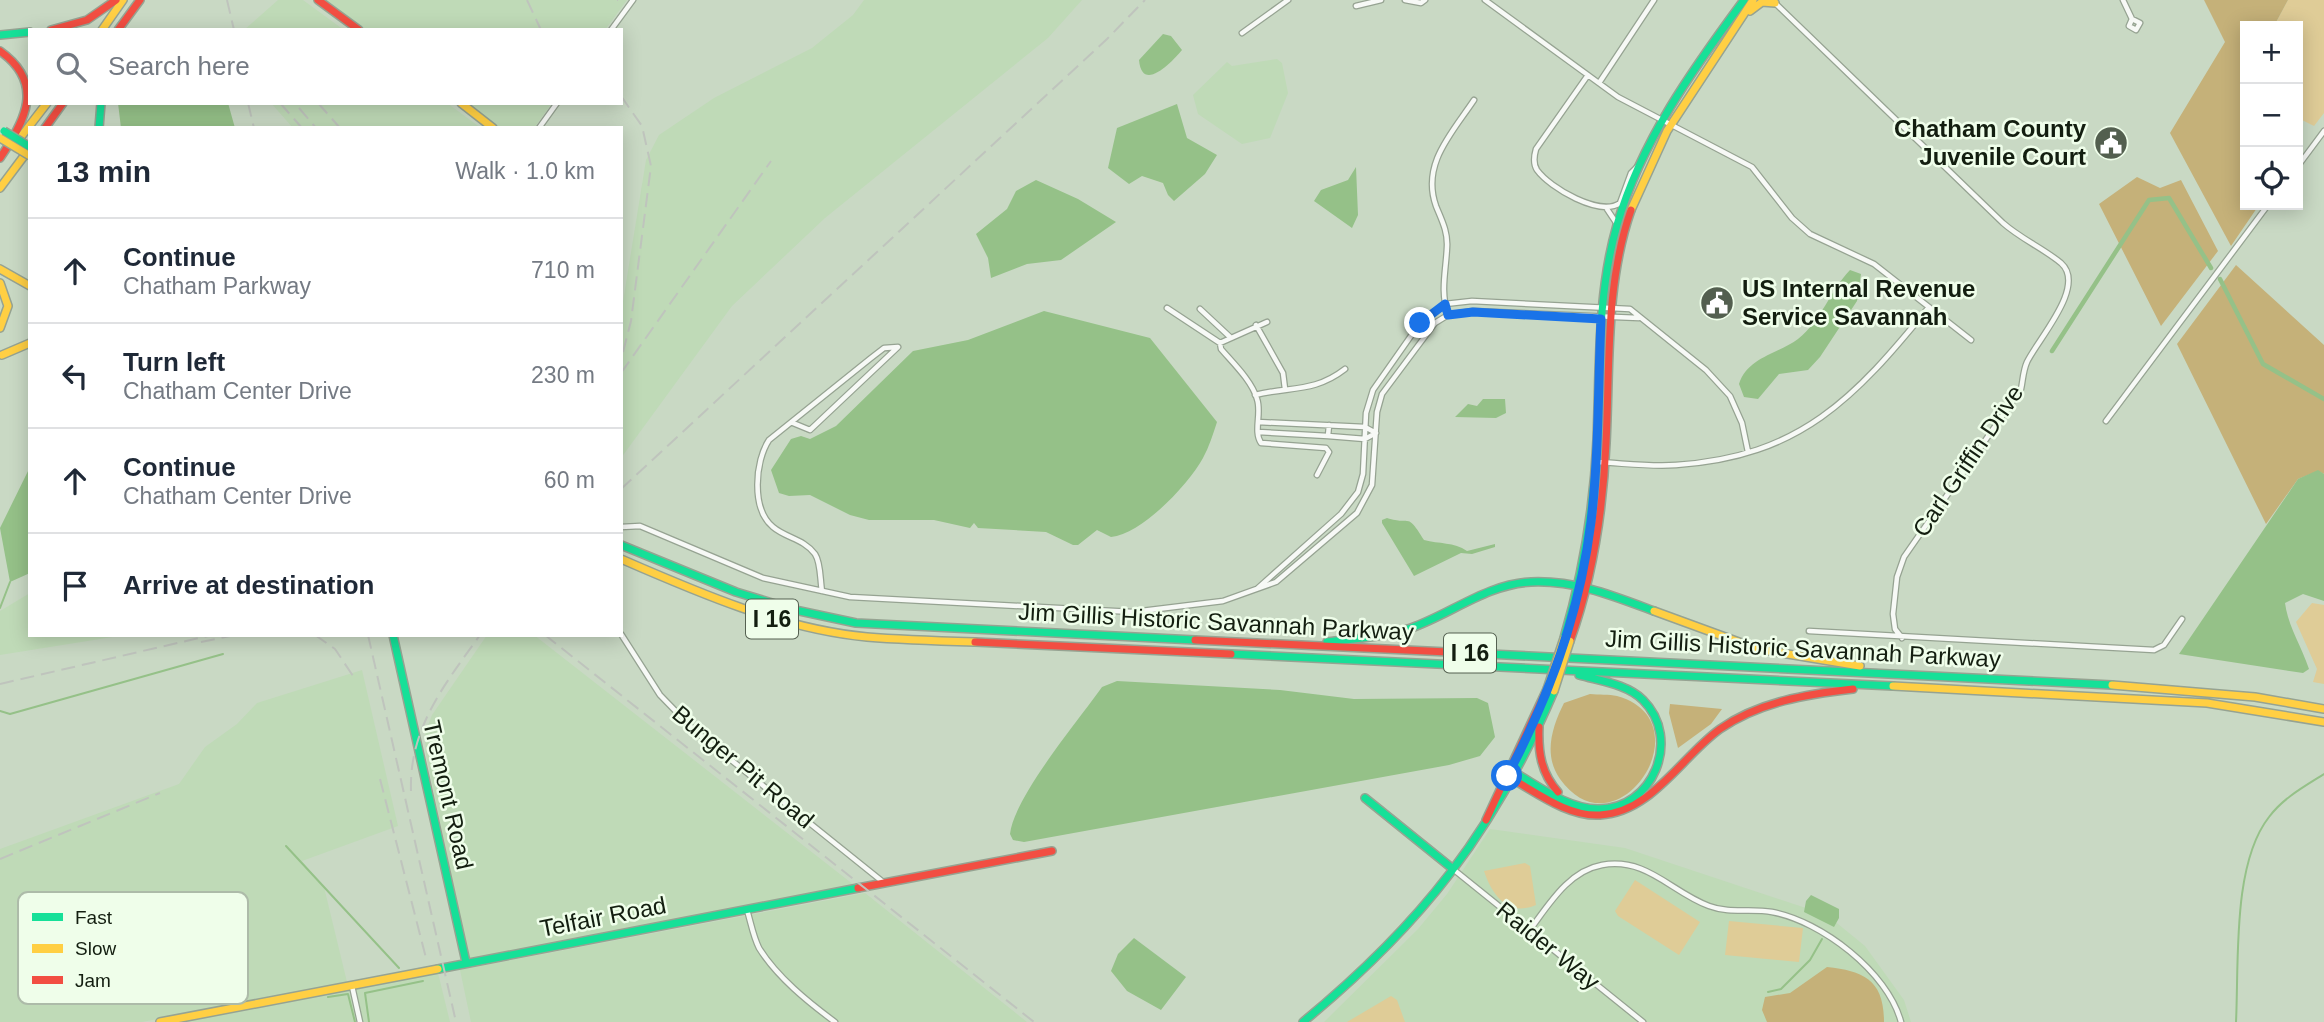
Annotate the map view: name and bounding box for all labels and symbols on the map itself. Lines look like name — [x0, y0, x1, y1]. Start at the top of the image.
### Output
place label: Chatham County Juvenile Court — [1894, 115, 2087, 170]
public building icon: Chatham County Juvenile Court — [2092, 124, 2130, 162]
place label: US Internal Revenue Service Savannah — [1742, 275, 1975, 330]
public building icon: US Internal Revenue Service Savannah — [1698, 284, 1736, 322]
route end — [1404, 307, 1435, 338]
street label: Carl Griffin Drive — [1907, 380, 2028, 542]
street label: Jim Gillis Historic Savannah Parkway — [1018, 598, 1415, 645]
road number: I 16 — [746, 600, 798, 638]
street label: Jim Gillis Historic Savannah Parkway — [1605, 625, 2002, 672]
road number: I 16 — [1444, 634, 1496, 673]
street label: Bunger Pit Road — [667, 700, 819, 834]
street label: Tremont Road — [418, 718, 479, 872]
route start — [1491, 760, 1522, 791]
street label: Telfair Road — [537, 891, 668, 942]
legend — [18, 892, 248, 1004]
street label: Raider Way — [1491, 896, 1605, 995]
text: Fast — [75, 907, 113, 928]
text: Slow — [75, 938, 116, 959]
text: Jam — [75, 970, 111, 991]

